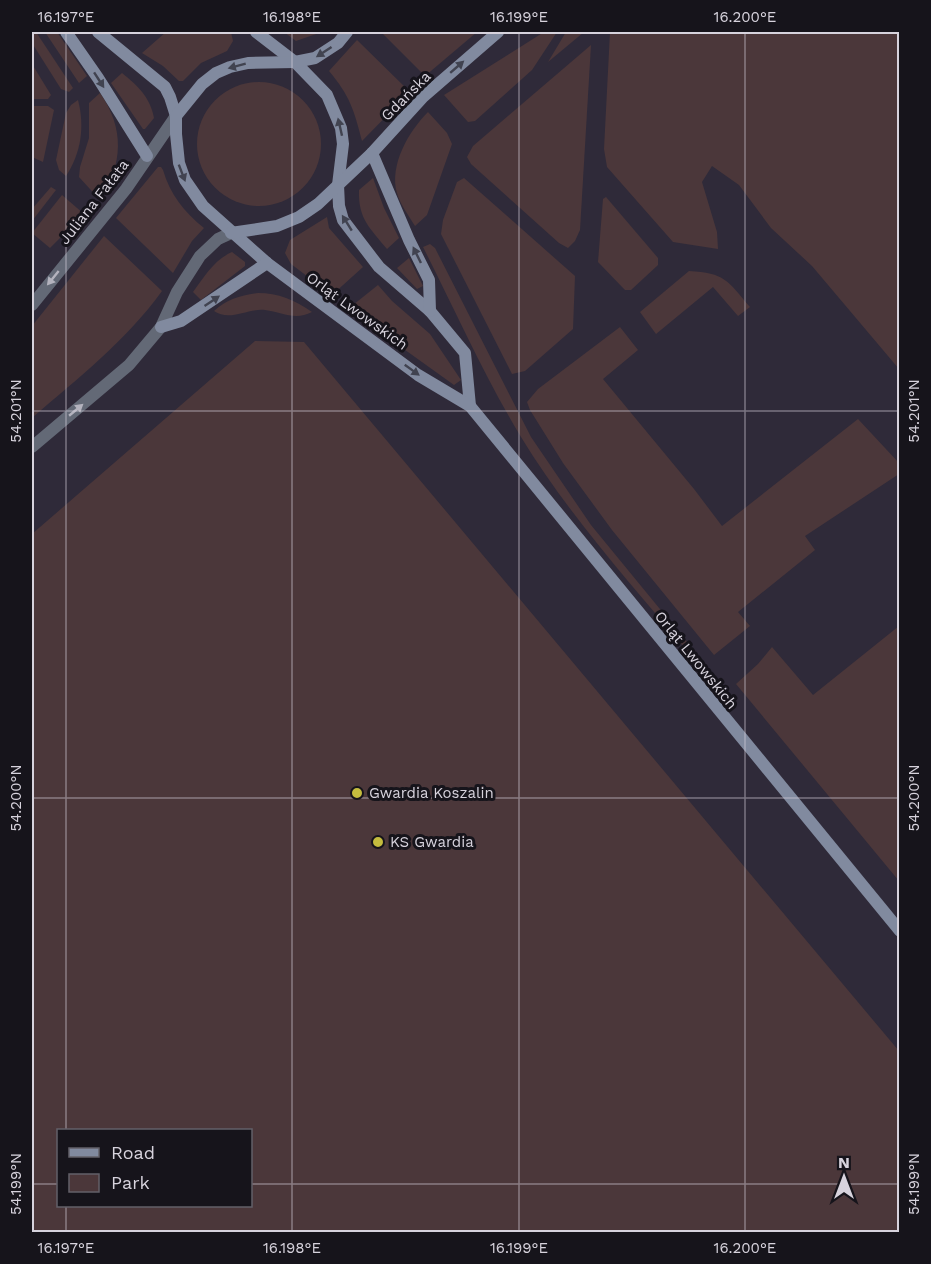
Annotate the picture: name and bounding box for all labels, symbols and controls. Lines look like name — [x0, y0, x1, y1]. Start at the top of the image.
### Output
text: 16.197°E — [38, 8, 94, 26]
text: 16.198°E — [263, 8, 321, 26]
text: 16.199°E — [490, 8, 548, 26]
text: 16.200°E — [714, 8, 776, 26]
one-way arrow — [316, 46, 332, 57]
one-way arrow — [228, 61, 246, 71]
one-way arrow — [449, 61, 464, 74]
street label: Gdańska — [377, 67, 435, 125]
one-way arrow — [93, 72, 104, 88]
one-way arrow — [335, 117, 344, 136]
street label: Juliana Fałata — [55, 156, 133, 248]
one-way arrow — [178, 165, 188, 183]
one-way arrow — [342, 215, 353, 231]
one-way arrow — [412, 246, 422, 264]
street label: Orląt Lwowskich — [303, 268, 411, 354]
one-way arrow — [47, 271, 60, 286]
one-way arrow — [204, 295, 221, 306]
one-way arrow — [403, 364, 419, 376]
text: 54.201°N — [7, 379, 25, 443]
text: 54.201°N — [905, 379, 923, 443]
one-way arrow — [68, 403, 84, 416]
street label: Orląt Lwowskich — [651, 607, 741, 713]
text: 54.200°N — [7, 764, 25, 832]
text: 54.200°N — [905, 764, 923, 832]
place label: Gwardia Koszalin — [369, 784, 494, 802]
marker: Gwardia Koszalin — [350, 786, 364, 800]
place label: KS Gwardia — [390, 833, 474, 851]
marker: KS Gwardia — [371, 835, 385, 849]
legend — [57, 1129, 252, 1207]
text: Road — [111, 1142, 155, 1163]
north arrow — [814, 1147, 874, 1207]
text: 54.199°N — [7, 1153, 25, 1215]
text: N — [838, 1153, 850, 1172]
text: 54.199°N — [905, 1153, 923, 1215]
text: Park — [111, 1172, 150, 1193]
text: 16.197°E — [38, 1239, 94, 1257]
text: 16.198°E — [263, 1239, 321, 1257]
text: 16.199°E — [490, 1239, 548, 1257]
text: 16.200°E — [714, 1239, 776, 1257]

